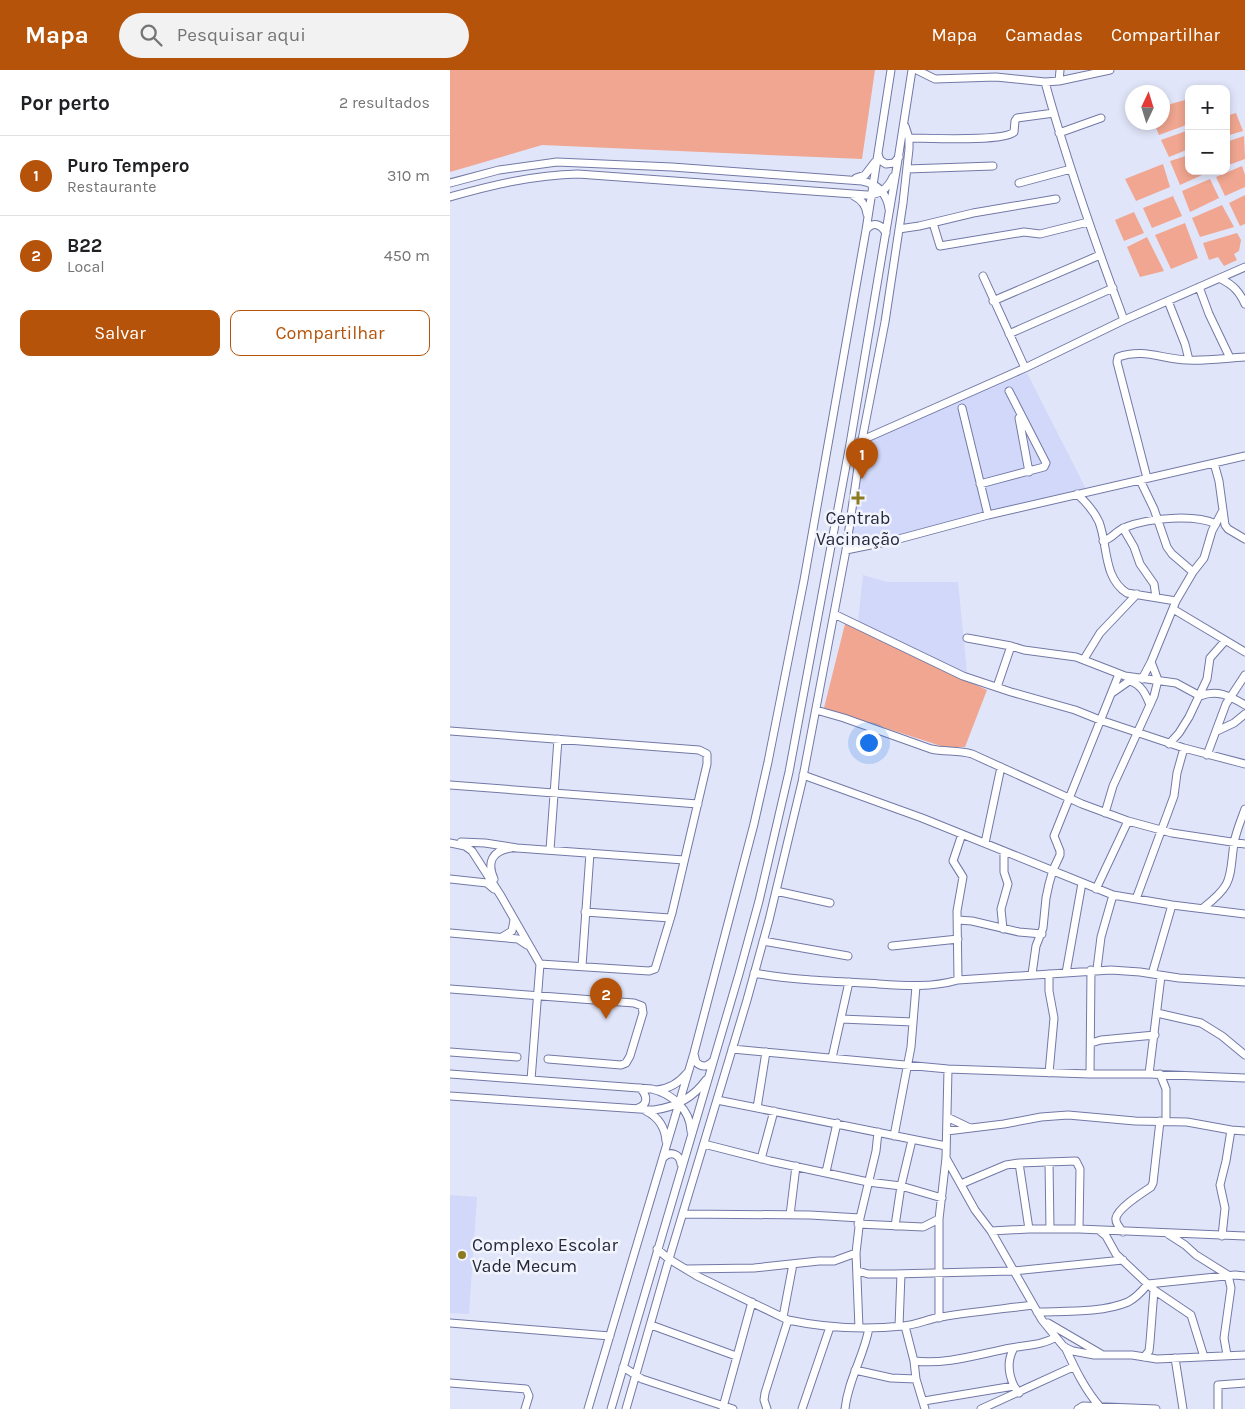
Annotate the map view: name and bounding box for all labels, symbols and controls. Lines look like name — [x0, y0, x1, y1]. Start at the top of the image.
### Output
search box — [119, 13, 469, 58]
text: Mapa — [25, 21, 89, 49]
icon: search — [137, 21, 165, 49]
text: Pesquisar aqui — [177, 24, 306, 46]
text: Mapa — [932, 24, 977, 46]
text: Camadas — [1005, 24, 1083, 46]
text: Compartilhar — [1111, 24, 1220, 46]
north arrow — [1125, 85, 1170, 130]
map controls — [1185, 85, 1230, 175]
button: + — [1185, 85, 1230, 130]
text: Por perto — [20, 91, 110, 115]
text: 2 resultados — [339, 93, 430, 112]
button: − — [1185, 130, 1230, 175]
text: Puro Tempero — [67, 155, 189, 177]
text: 1 — [33, 166, 39, 185]
text: 310 m — [387, 166, 430, 185]
text: Restaurante — [67, 177, 156, 196]
text: B22 — [67, 235, 102, 257]
text: 2 — [31, 246, 41, 265]
text: 450 m — [384, 246, 430, 265]
text: Local — [67, 257, 105, 276]
button: Salvar — [20, 310, 220, 356]
button: Compartilhar — [230, 310, 430, 356]
pin: 1 — [846, 438, 878, 479]
marker: Centrab Vacinação — [851, 491, 865, 505]
place label: Centrab Vacinação — [816, 507, 900, 550]
your location — [856, 730, 882, 756]
pin: 2 — [590, 978, 622, 1019]
place label: Complexo Escolar Vade Mecum — [472, 1234, 618, 1277]
marker: Complexo Escolar Vade Mecum — [456, 1249, 468, 1261]

